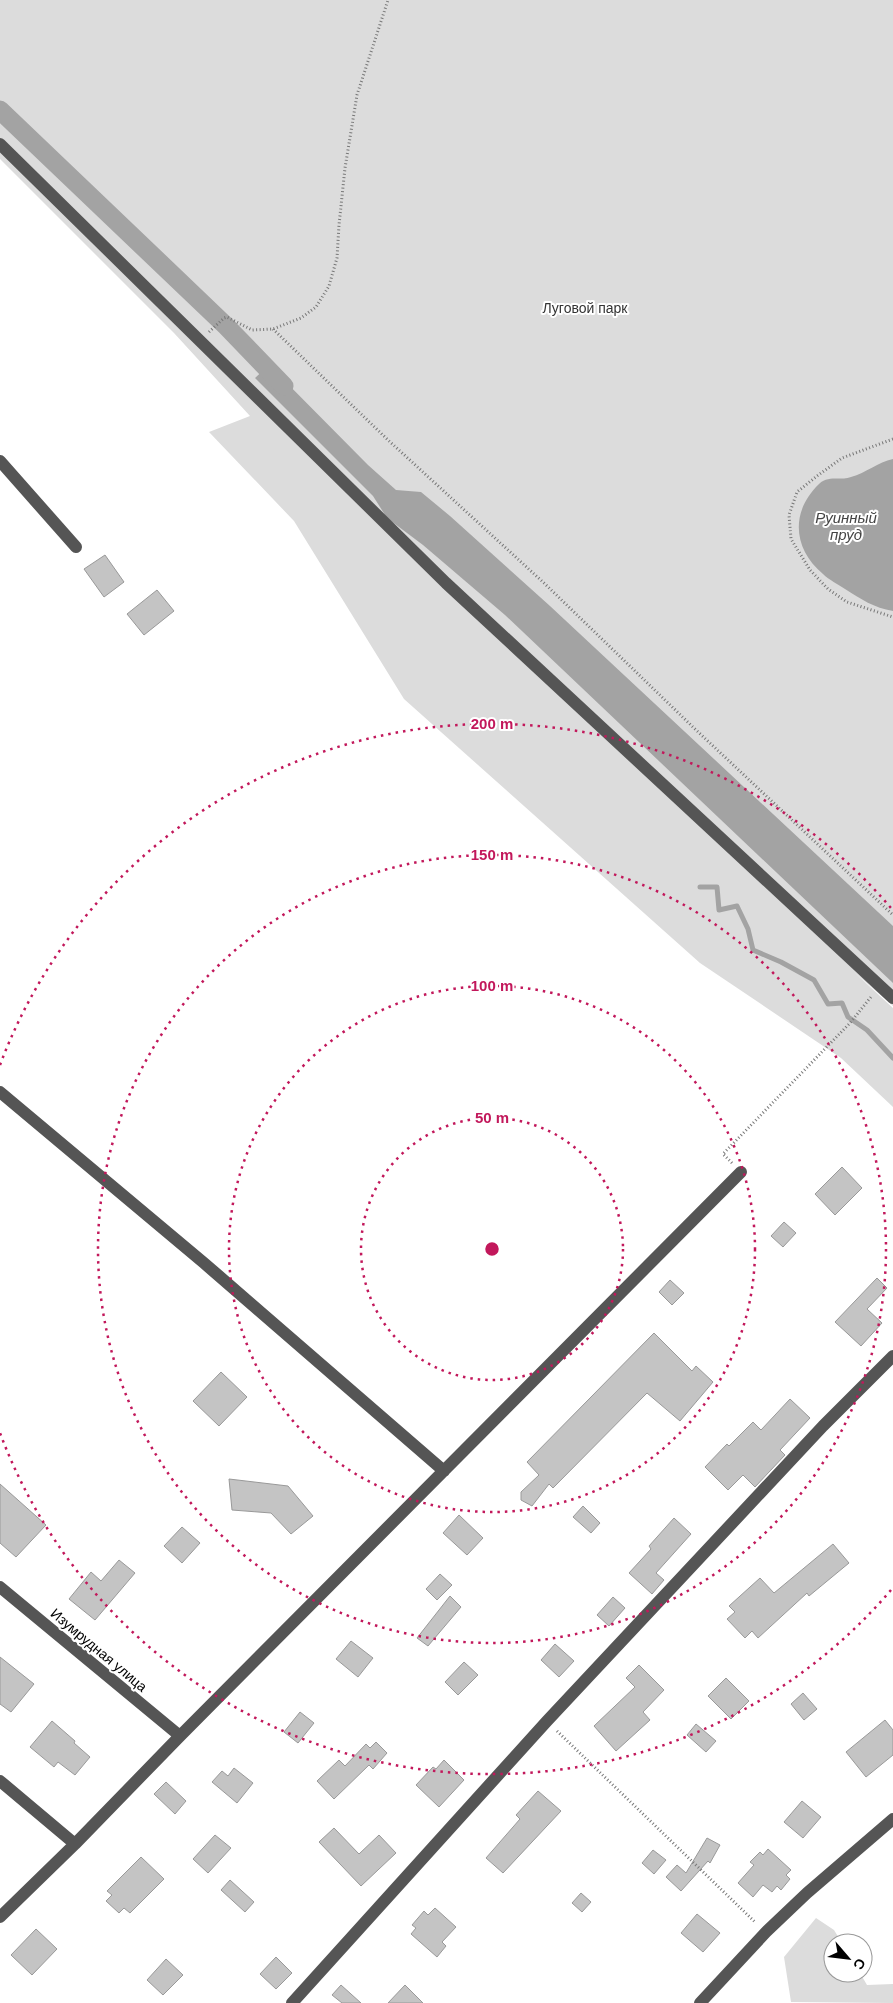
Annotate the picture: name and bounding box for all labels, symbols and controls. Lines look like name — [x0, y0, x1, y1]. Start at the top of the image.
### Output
park label: Луговой парк — [543, 300, 628, 316]
water label: Руинный пруд — [815, 509, 878, 543]
text: 200 m — [471, 715, 513, 732]
text: 150 m — [471, 846, 513, 863]
text: 100 m — [471, 977, 513, 994]
text: 50 m — [475, 1109, 509, 1126]
centre of rings — [483, 1240, 501, 1258]
street label: Изумрудная улица — [48, 1605, 150, 1695]
north arrow — [823, 1933, 873, 1983]
text: С — [850, 1956, 869, 1972]

